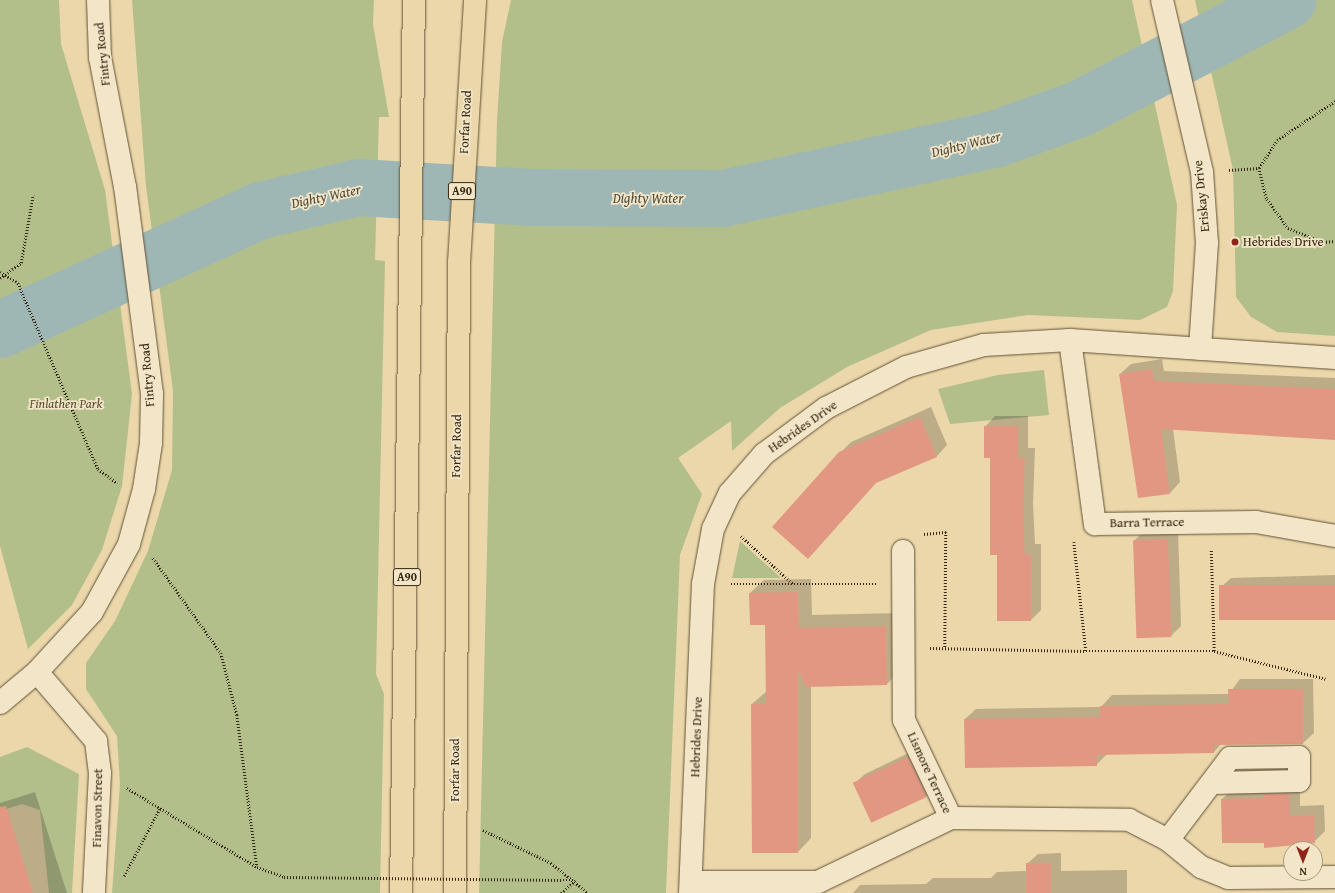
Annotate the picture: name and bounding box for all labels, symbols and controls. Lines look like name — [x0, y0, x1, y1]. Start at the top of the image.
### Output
street label: Fintry Road — [92, 21, 114, 87]
street label: Forfar Road — [457, 90, 475, 154]
water label: Dighty Water — [930, 127, 1002, 161]
street label: Eriskay Drive — [1190, 159, 1214, 233]
water label: Dighty Water — [290, 180, 362, 212]
road number: A90 — [447, 181, 477, 201]
water label: Dighty Water — [613, 190, 683, 206]
place label: Hebrides Drive — [1243, 234, 1324, 250]
marker: Hebrides Drive — [1230, 237, 1240, 247]
street label: Fintry Road — [137, 343, 159, 407]
park label: Finlathen Park — [29, 396, 103, 412]
street label: Hebrides Drive — [765, 397, 841, 457]
street label: Forfar Road — [449, 414, 465, 478]
street label: Barra Terrace — [1110, 515, 1184, 531]
road number: A90 — [392, 567, 422, 587]
street label: Hebrides Drive — [688, 696, 706, 778]
street label: Lismore Terrace — [903, 730, 955, 816]
street label: Forfar Road — [447, 738, 463, 802]
street label: Finavon Street — [90, 768, 106, 848]
north arrow — [1283, 841, 1323, 881]
text: N — [1299, 864, 1307, 880]

